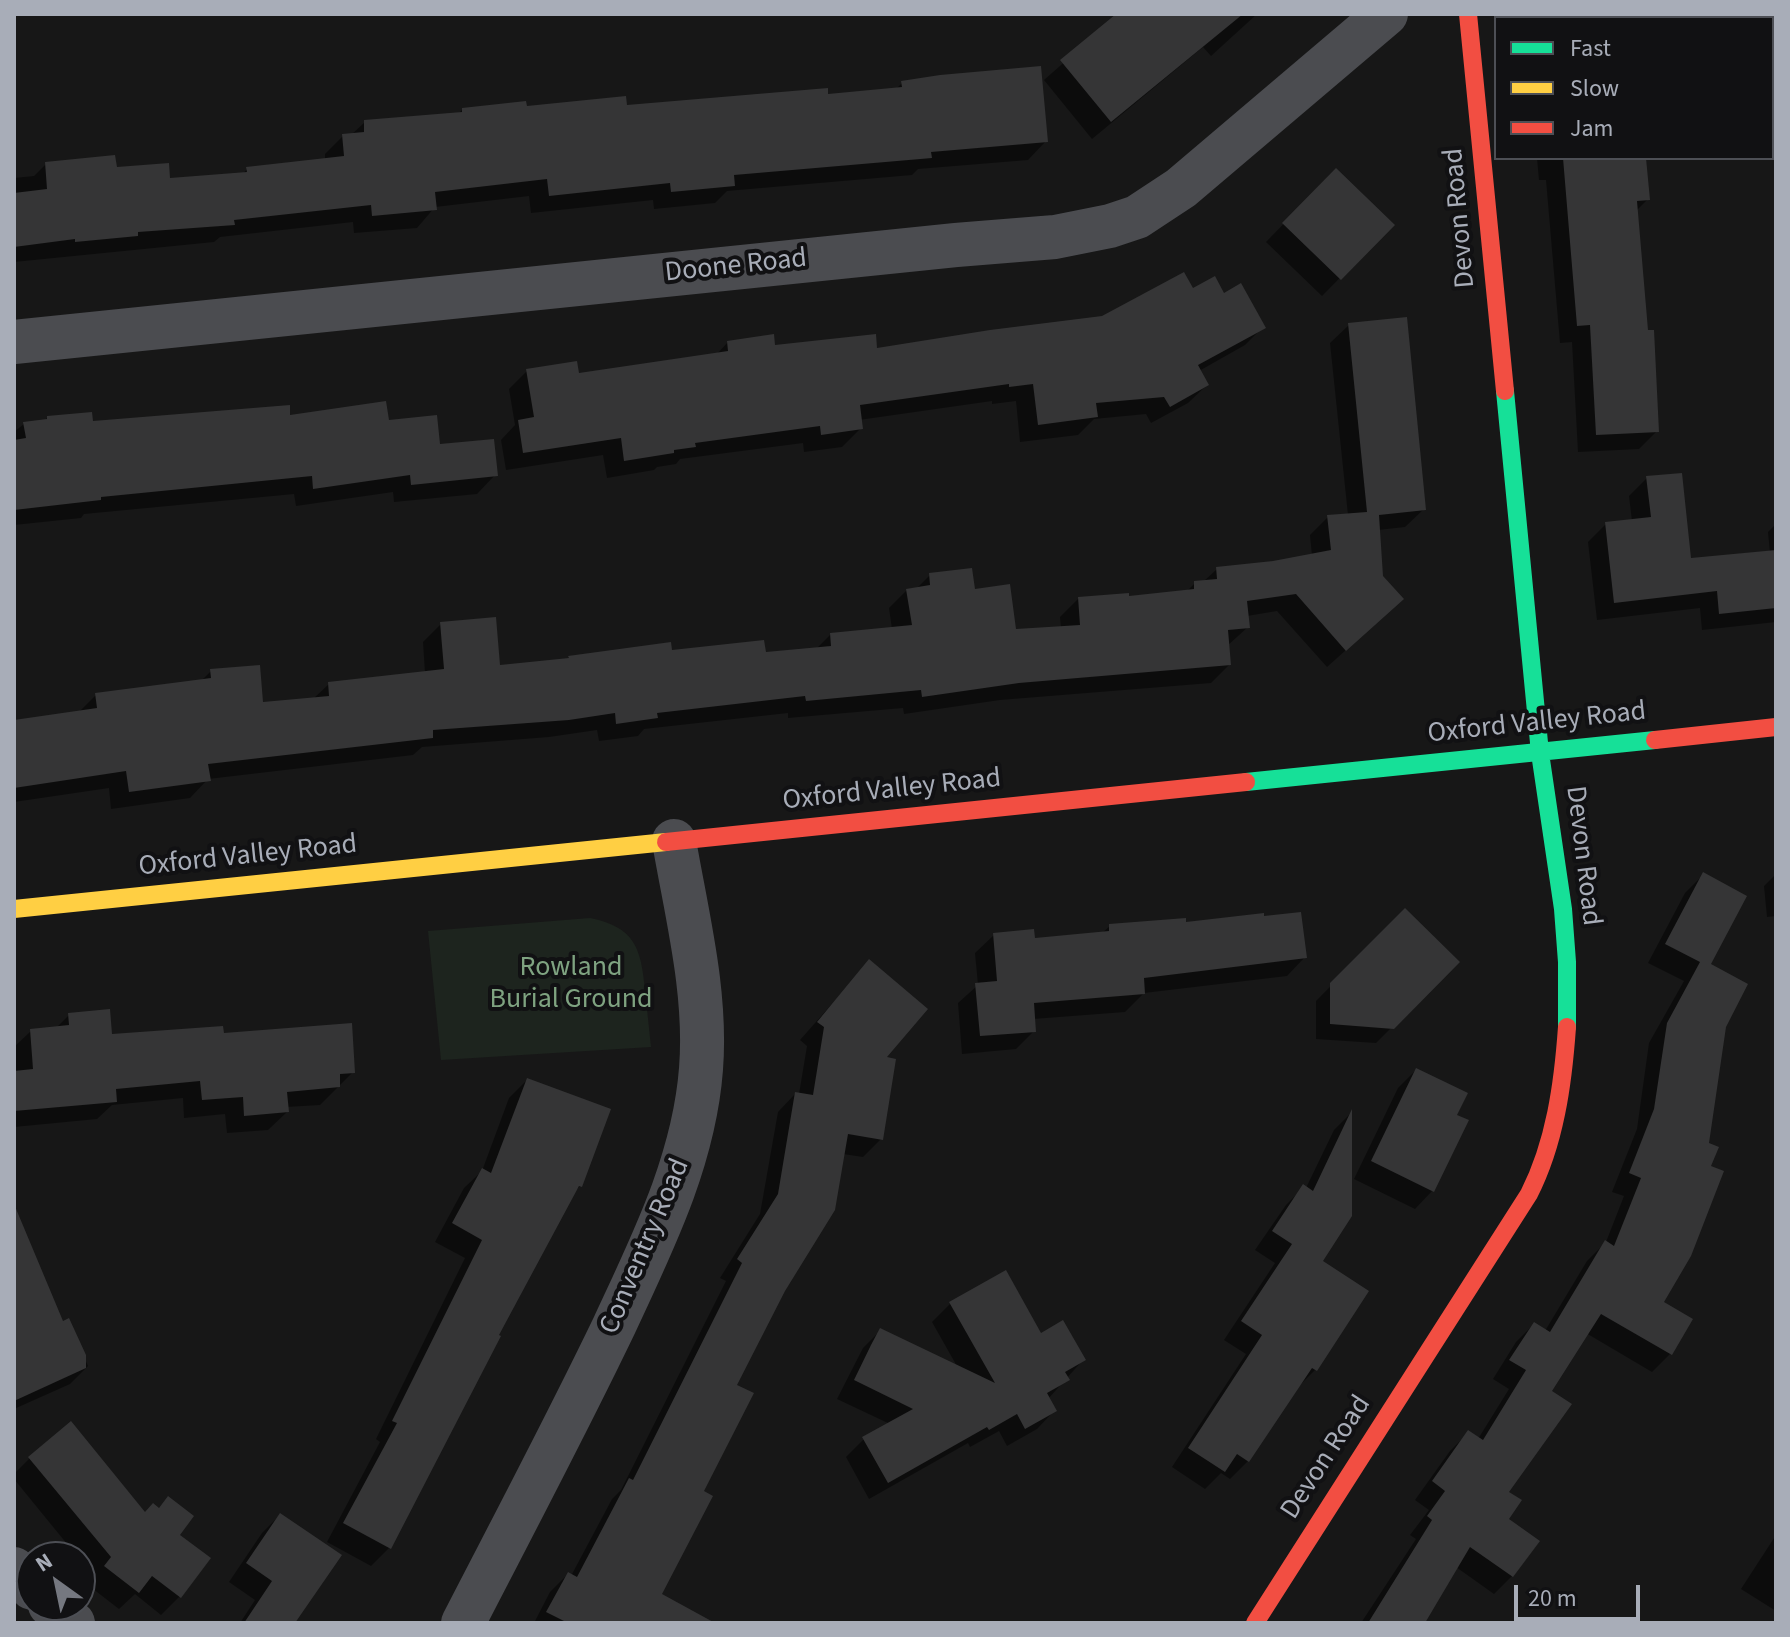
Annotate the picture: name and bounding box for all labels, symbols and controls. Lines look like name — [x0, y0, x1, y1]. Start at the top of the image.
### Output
legend — [1494, 16, 1774, 160]
text: Fast — [1570, 31, 1611, 66]
text: Slow — [1570, 71, 1619, 106]
text: Jam — [1570, 111, 1614, 146]
street label: Devon Road — [1438, 147, 1484, 289]
street label: Doone Road — [663, 243, 809, 291]
street label: Oxford Valley Road — [1426, 696, 1648, 752]
street label: Oxford Valley Road — [781, 763, 1003, 819]
street label: Devon Road — [1557, 784, 1607, 928]
street label: Oxford Valley Road — [137, 829, 359, 885]
park label: Rowland Burial Ground — [489, 952, 653, 1018]
street label: Conventry Road — [594, 1154, 698, 1340]
street label: Devon Road — [1275, 1390, 1379, 1526]
north arrow — [16, 1541, 96, 1621]
text: N — [29, 1545, 59, 1580]
scale bar — [1518, 1569, 1644, 1619]
text: 20 m — [1528, 1581, 1577, 1616]

